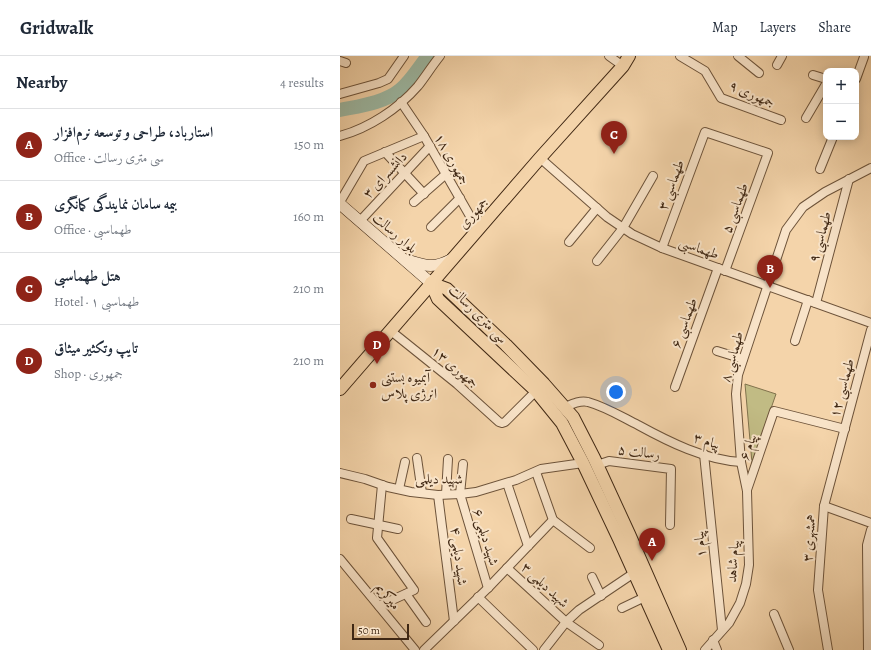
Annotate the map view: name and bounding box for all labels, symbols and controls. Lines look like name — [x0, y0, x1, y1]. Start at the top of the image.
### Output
text: Gridwalk — [20, 15, 93, 41]
text: Map — [712, 18, 738, 37]
text: Layers — [760, 18, 796, 37]
text: Share — [818, 18, 851, 37]
map controls — [823, 68, 859, 140]
button: + — [823, 68, 859, 104]
text: Nearby — [16, 71, 67, 94]
text: 4 results — [280, 74, 324, 91]
street label: ۹ جمهوری — [726, 76, 778, 112]
button: − — [823, 104, 859, 140]
pin: C — [601, 121, 627, 154]
text: استارباد، طراحی و توسعه نرم‌افزار — [54, 122, 213, 142]
street label: جمهوری ۱۸ — [430, 130, 474, 188]
text: A — [25, 136, 33, 153]
text: 150 m — [294, 136, 324, 153]
street label: ۳ دانشسرای — [359, 148, 411, 202]
text: Office · سی متری رسالت — [54, 149, 164, 166]
street label: ۳ طهماسبی — [653, 157, 691, 213]
street label: ۵ طهماسبی — [717, 180, 755, 236]
street label: جمهوری — [454, 193, 492, 233]
text: بیمه سامان نمایندگی کمانگری — [54, 194, 177, 214]
text: B — [25, 208, 33, 225]
text: 160 m — [293, 208, 324, 225]
street label: بلوار رسالت — [369, 208, 422, 258]
street label: ۹ طهماسبی — [804, 209, 838, 265]
text: Office · طهماسبی — [54, 221, 132, 238]
street label: طهماسبی — [676, 232, 722, 266]
pin: B — [757, 255, 783, 288]
text: هتل طهماسبی — [54, 266, 121, 286]
text: C — [25, 280, 33, 297]
text: 210 m — [293, 280, 324, 297]
street label: سی متری رسالت — [444, 280, 512, 348]
text: Hotel · ۱ طهماسبی — [54, 293, 140, 310]
street label: ۶ طهماسبی — [666, 295, 704, 351]
street label: ۸ طهماسبی — [716, 329, 750, 385]
pin: D — [364, 331, 390, 364]
text: تایپ وتکثیر میثاق — [54, 338, 138, 358]
street label: ۱۳ جمهوری — [427, 342, 483, 392]
text: D — [24, 352, 34, 369]
text: 210 m — [293, 352, 324, 369]
street label: ۱۲ طهماسبی — [825, 356, 861, 420]
text: Shop · جمهوری — [54, 365, 123, 382]
place label: آبمیوه بستنی انرژی پلاس — [381, 368, 437, 404]
marker: آبمیوه بستنی انرژی پلاس — [368, 380, 378, 390]
your location — [606, 382, 626, 402]
street label: ۳ پیام — [690, 428, 723, 457]
street label: ۶ پیام — [735, 431, 764, 464]
street label: ۵ رسالت — [617, 440, 661, 464]
street label: شهید دیلمی — [415, 469, 463, 489]
street label: ۶ شهید دیلمی — [468, 506, 504, 568]
street label: ۳ همشهری — [798, 514, 820, 562]
street label: ۴ شهید دیلمی — [446, 526, 472, 586]
pin: A — [639, 528, 665, 561]
street label: ۱ پیام — [689, 529, 714, 558]
street label: پیام شاهد — [722, 539, 747, 583]
street label: شهید دیلمی ۳ — [517, 558, 573, 612]
street label: میرکریم — [369, 578, 405, 616]
scale bar — [352, 622, 409, 641]
text: 50 m — [358, 623, 380, 638]

